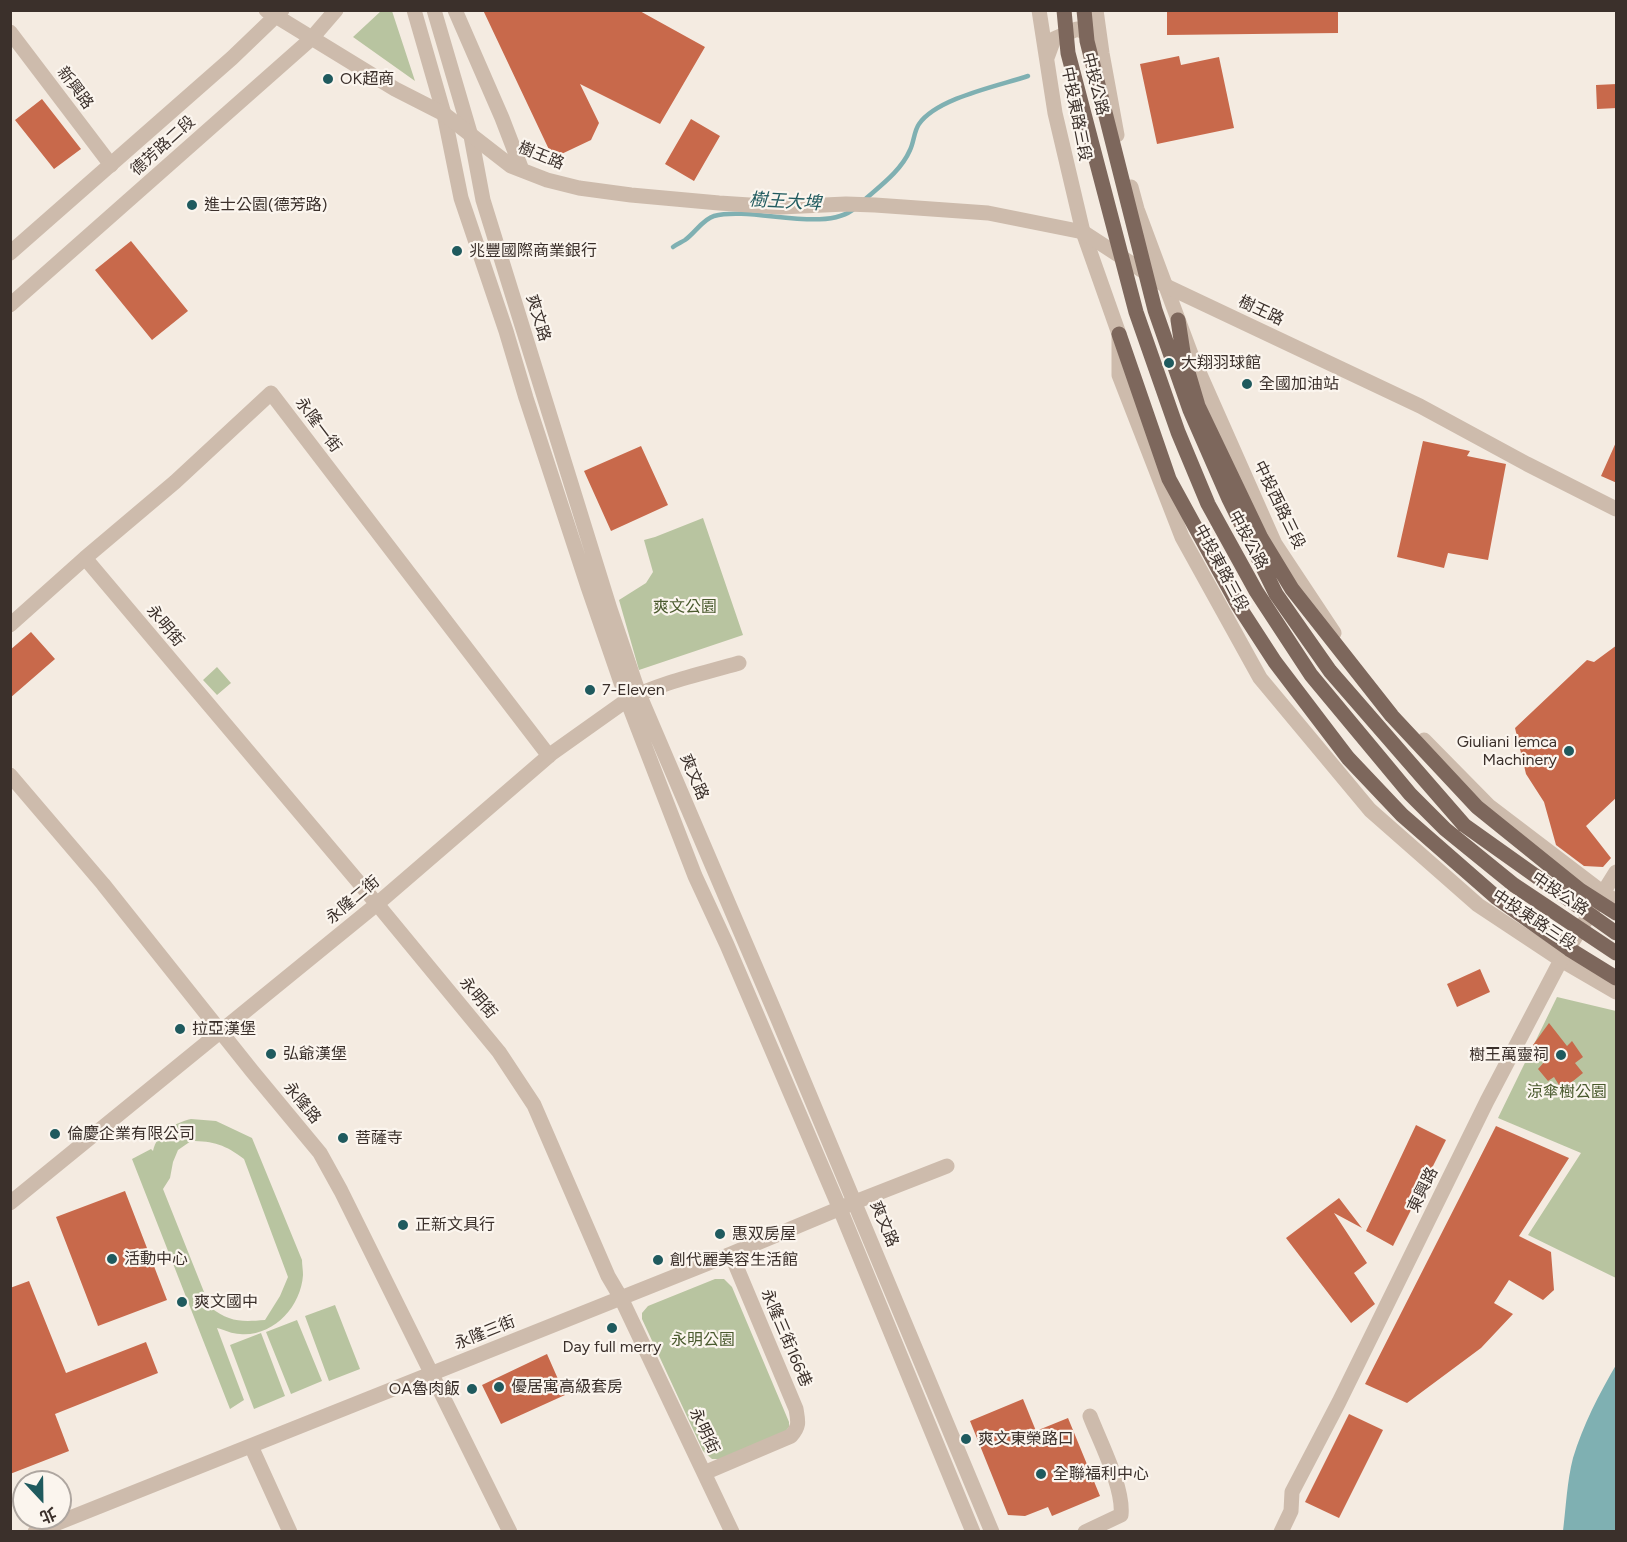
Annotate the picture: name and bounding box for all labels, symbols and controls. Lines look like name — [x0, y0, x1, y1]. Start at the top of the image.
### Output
street label: 中投公路 — [1078, 51, 1112, 117]
street label: 新興路 — [53, 63, 97, 113]
street label: 中投東路三段 — [1057, 65, 1095, 163]
place label: OK超商 — [340, 69, 394, 89]
marker: OK超商 — [321, 72, 335, 86]
street label: 德芳路二段 — [127, 112, 199, 180]
street label: 樹王路 — [515, 138, 567, 174]
water label: 樹王大埤 — [748, 189, 822, 215]
place label: 進士公園(德芳路) — [204, 195, 327, 215]
marker: 進士公園(德芳路) — [185, 198, 199, 212]
place label: 兆豐國際商業銀行 — [469, 241, 597, 261]
marker: 兆豐國際商業銀行 — [450, 244, 464, 258]
street label: 爽文路 — [522, 292, 554, 344]
street label: 樹王路 — [1235, 292, 1287, 330]
place label: 大翔羽球館 — [1181, 353, 1261, 373]
marker: 大翔羽球館 — [1162, 356, 1176, 370]
place label: 全國加油站 — [1259, 374, 1339, 394]
marker: 全國加油站 — [1240, 377, 1254, 391]
street label: 永隆一街 — [291, 394, 345, 456]
street label: 中投西路三段 — [1249, 458, 1309, 552]
street label: 中投公路 — [1225, 507, 1271, 573]
street label: 中投東路三段 — [1190, 521, 1252, 615]
park label: 爽文公園 — [653, 597, 717, 617]
street label: 永明街 — [142, 601, 188, 651]
place label: 7-Eleven — [602, 680, 665, 700]
marker: 7-Eleven — [583, 683, 597, 697]
place label: Giuliani Iemca Machinery — [1457, 732, 1557, 770]
marker: Giuliani Iemca Machinery — [1562, 744, 1576, 758]
street label: 爽文路 — [676, 751, 712, 803]
street label: 中投公路 — [1528, 868, 1592, 920]
street label: 永隆二街 — [322, 872, 384, 928]
street label: 中投東路三段 — [1489, 886, 1579, 954]
street label: 永明街 — [455, 973, 501, 1023]
place label: 拉亞漢堡 — [192, 1019, 256, 1039]
marker: 拉亞漢堡 — [173, 1022, 187, 1036]
place label: 弘爺漢堡 — [283, 1044, 347, 1064]
place label: 樹王萬靈祠 — [1469, 1045, 1549, 1065]
marker: 弘爺漢堡 — [264, 1047, 278, 1061]
marker: 樹王萬靈祠 — [1554, 1048, 1568, 1062]
street label: 永隆路 — [279, 1078, 325, 1128]
park label: 涼傘樹公園 — [1527, 1082, 1607, 1102]
place label: 倫慶企業有限公司 — [67, 1124, 195, 1144]
marker: 倫慶企業有限公司 — [48, 1127, 62, 1141]
place label: 菩薩寺 — [355, 1128, 403, 1148]
marker: 菩薩寺 — [336, 1131, 350, 1145]
street label: 東興路 — [1404, 1164, 1442, 1216]
street label: 爽文路 — [866, 1198, 902, 1250]
place label: 正新文具行 — [415, 1215, 495, 1235]
marker: 正新文具行 — [396, 1218, 410, 1232]
place label: 惠双房屋 — [732, 1224, 796, 1244]
marker: 惠双房屋 — [713, 1227, 727, 1241]
place label: 活動中心 — [124, 1249, 188, 1269]
place label: 創代麗美容生活館 — [670, 1250, 798, 1270]
marker: 活動中心 — [105, 1252, 119, 1266]
marker: 創代麗美容生活館 — [651, 1253, 665, 1267]
street label: 永隆三街166巷 — [757, 1286, 815, 1390]
place label: 爽文國中 — [194, 1292, 258, 1312]
marker: 爽文國中 — [175, 1295, 189, 1309]
street label: 永隆三街 — [452, 1312, 518, 1354]
marker: Day full merry — [605, 1321, 619, 1335]
park label: 永明公園 — [671, 1330, 735, 1350]
place label: Day full merry — [563, 1337, 661, 1357]
place label: 優居寓高級套房 — [511, 1377, 623, 1397]
place label: OA魯肉飯 — [389, 1379, 460, 1399]
marker: 優居寓高級套房 — [492, 1380, 506, 1394]
marker: OA魯肉飯 — [465, 1382, 479, 1396]
street label: 永明街 — [685, 1405, 723, 1457]
place label: 爽文東榮路口 — [978, 1429, 1074, 1449]
marker: 爽文東榮路口 — [959, 1432, 973, 1446]
place label: 全聯福利中心 — [1053, 1464, 1149, 1484]
marker: 全聯福利中心 — [1034, 1467, 1048, 1481]
north arrow — [12, 1470, 72, 1530]
text: 北 — [37, 1503, 59, 1527]

